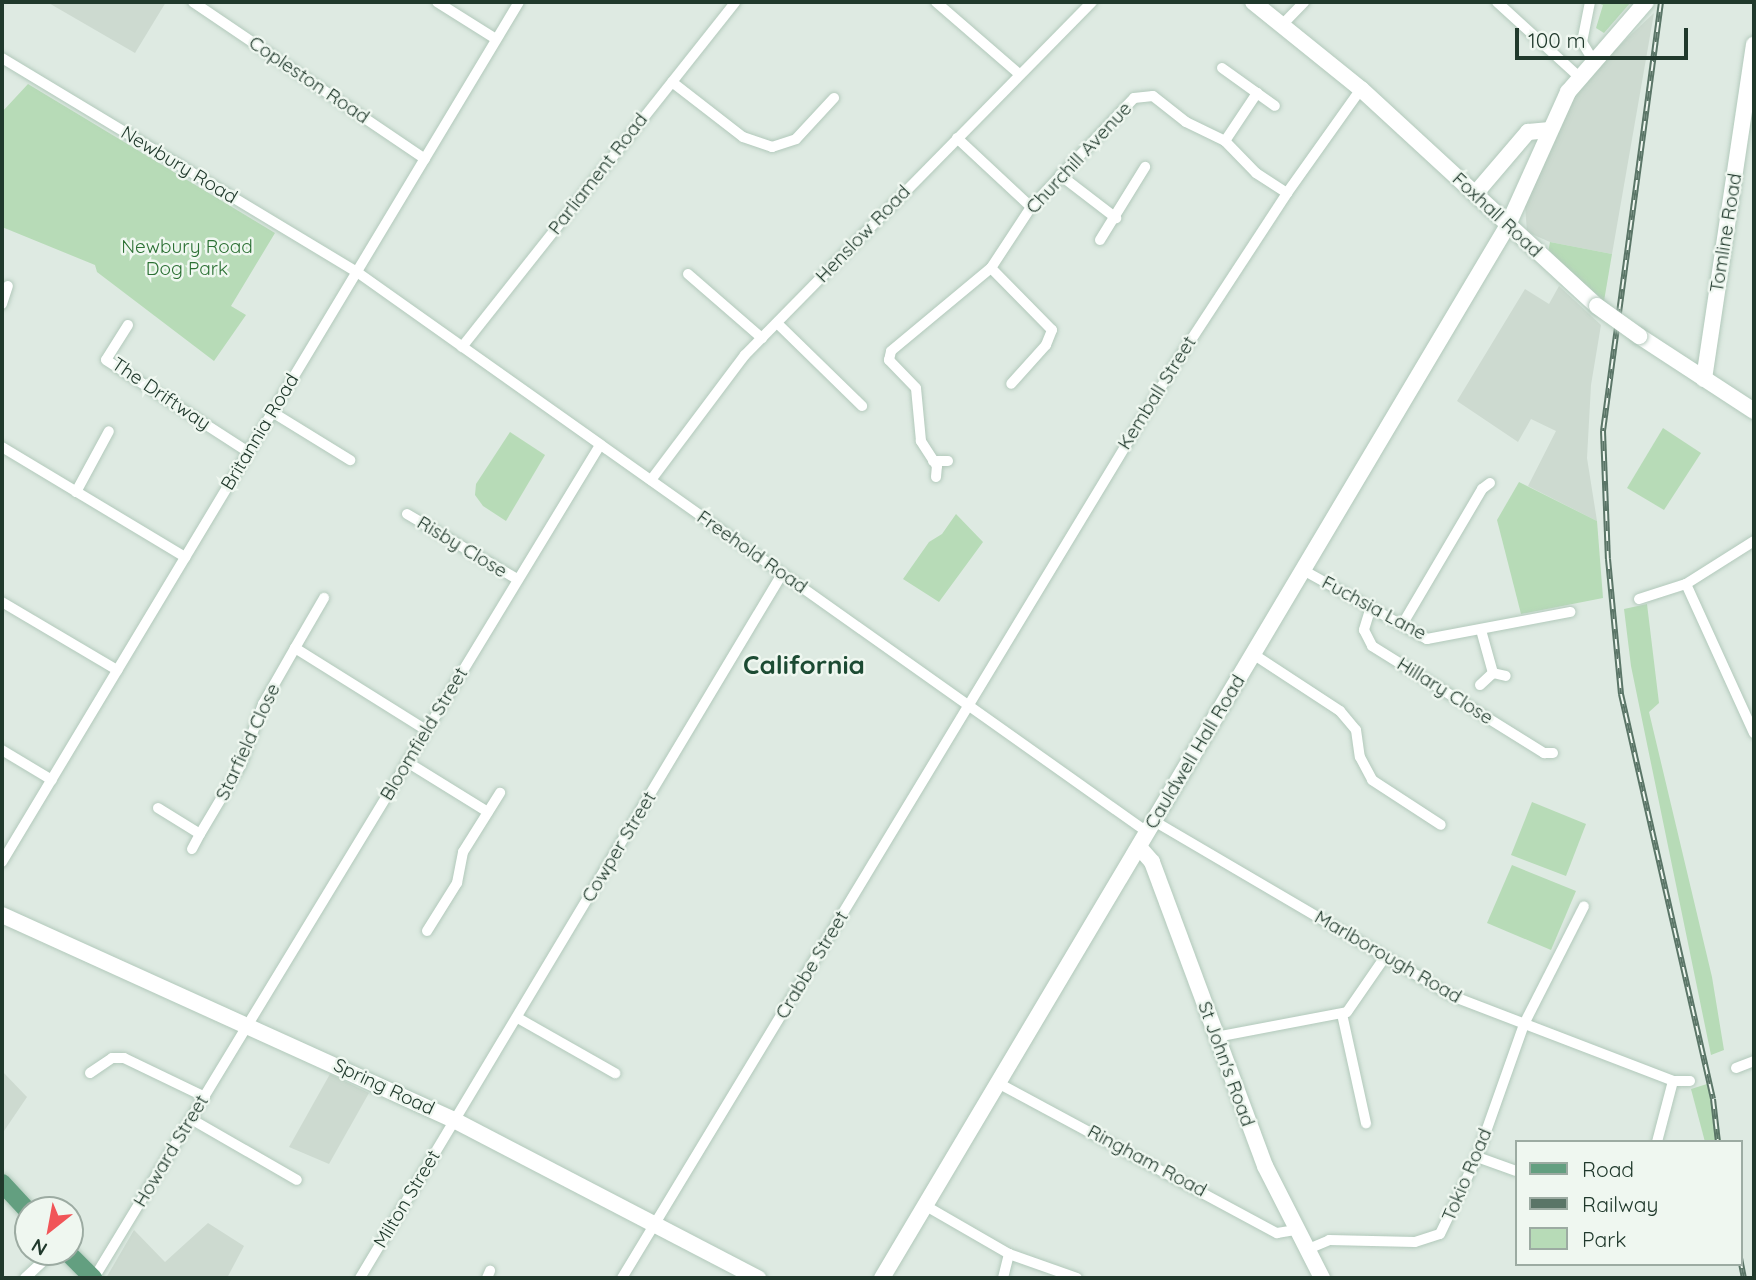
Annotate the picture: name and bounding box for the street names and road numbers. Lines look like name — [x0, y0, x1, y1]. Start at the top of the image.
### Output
street label: Copleston Road — [244, 31, 374, 129]
street label: Churchill Avenue — [1021, 97, 1137, 219]
street label: Parliament Road — [544, 109, 652, 239]
street label: Newbury Road — [117, 121, 241, 209]
street label: Foxhall Road — [1447, 168, 1547, 262]
street label: Tomline Road — [1705, 172, 1747, 294]
street label: Henslow Road — [811, 181, 915, 287]
street label: Kemball Street — [1113, 332, 1201, 454]
street label: The Driftway — [107, 353, 215, 435]
street label: Britannia Road — [216, 370, 304, 494]
street label: Freehold Road — [693, 506, 811, 598]
street label: Risby Close — [413, 511, 511, 583]
street label: Fuchsia Lane — [1318, 571, 1430, 645]
street label: Hillary Close — [1393, 652, 1497, 730]
street label: Bloomfield Street — [375, 663, 473, 805]
street label: Cauldwell Hall Road — [1140, 671, 1250, 833]
street label: Starfield Close — [211, 680, 285, 804]
street label: Cowper Street — [577, 788, 661, 906]
street label: Marlborough Road — [1310, 906, 1466, 1008]
street label: Crabbe Street — [771, 907, 853, 1023]
street label: St John's Road — [1193, 998, 1259, 1130]
street label: Spring Road — [330, 1054, 438, 1120]
street label: Howard Street — [129, 1091, 213, 1211]
street label: Ringham Road — [1084, 1120, 1210, 1202]
street label: Tokio Road — [1437, 1125, 1497, 1225]
street label: Milton Street — [369, 1146, 445, 1252]

